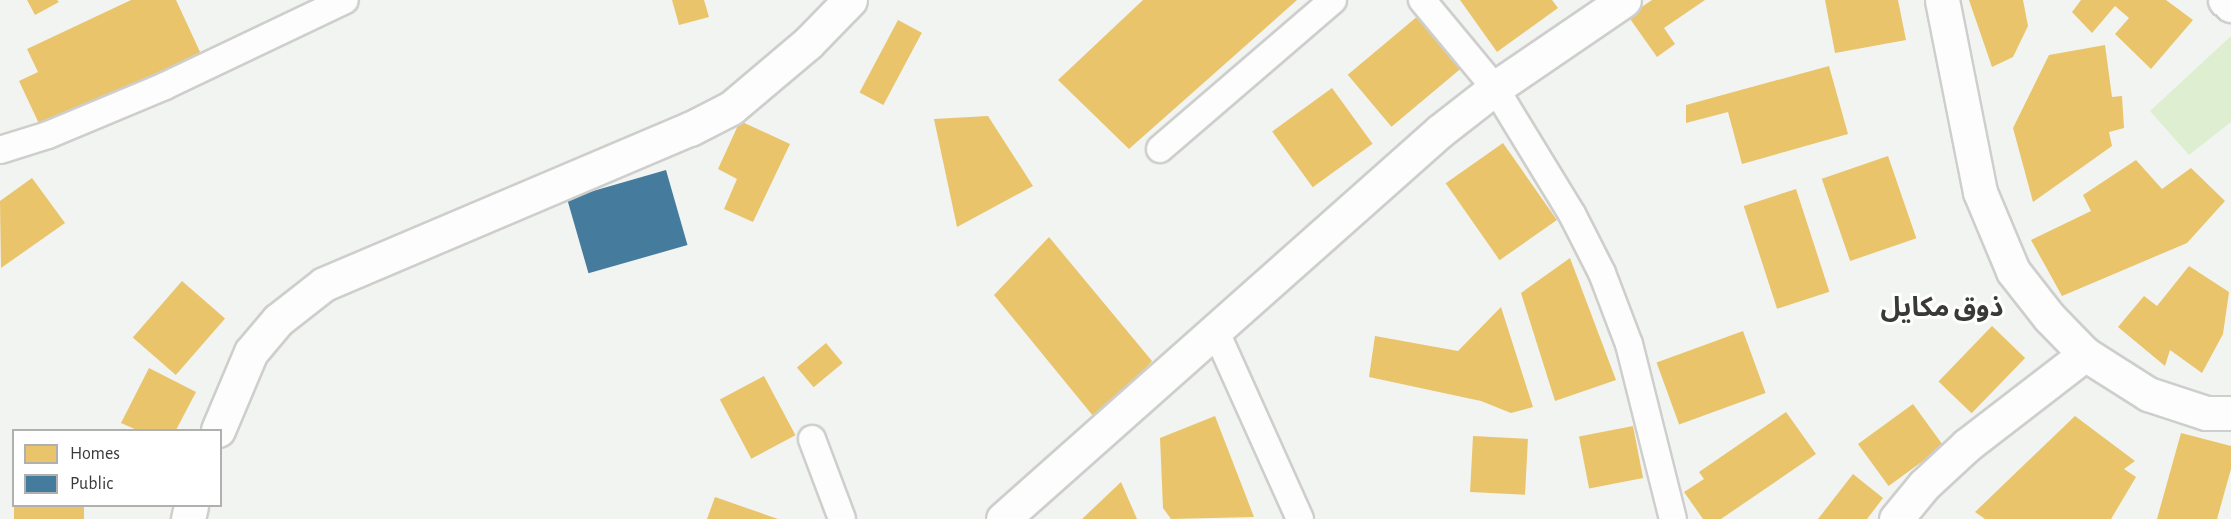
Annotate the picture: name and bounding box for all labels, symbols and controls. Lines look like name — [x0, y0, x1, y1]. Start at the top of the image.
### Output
district label: ذوق مكايل — [1880, 292, 2004, 324]
legend — [12, 429, 222, 507]
text: Homes — [70, 445, 120, 463]
text: Public — [70, 475, 113, 493]

